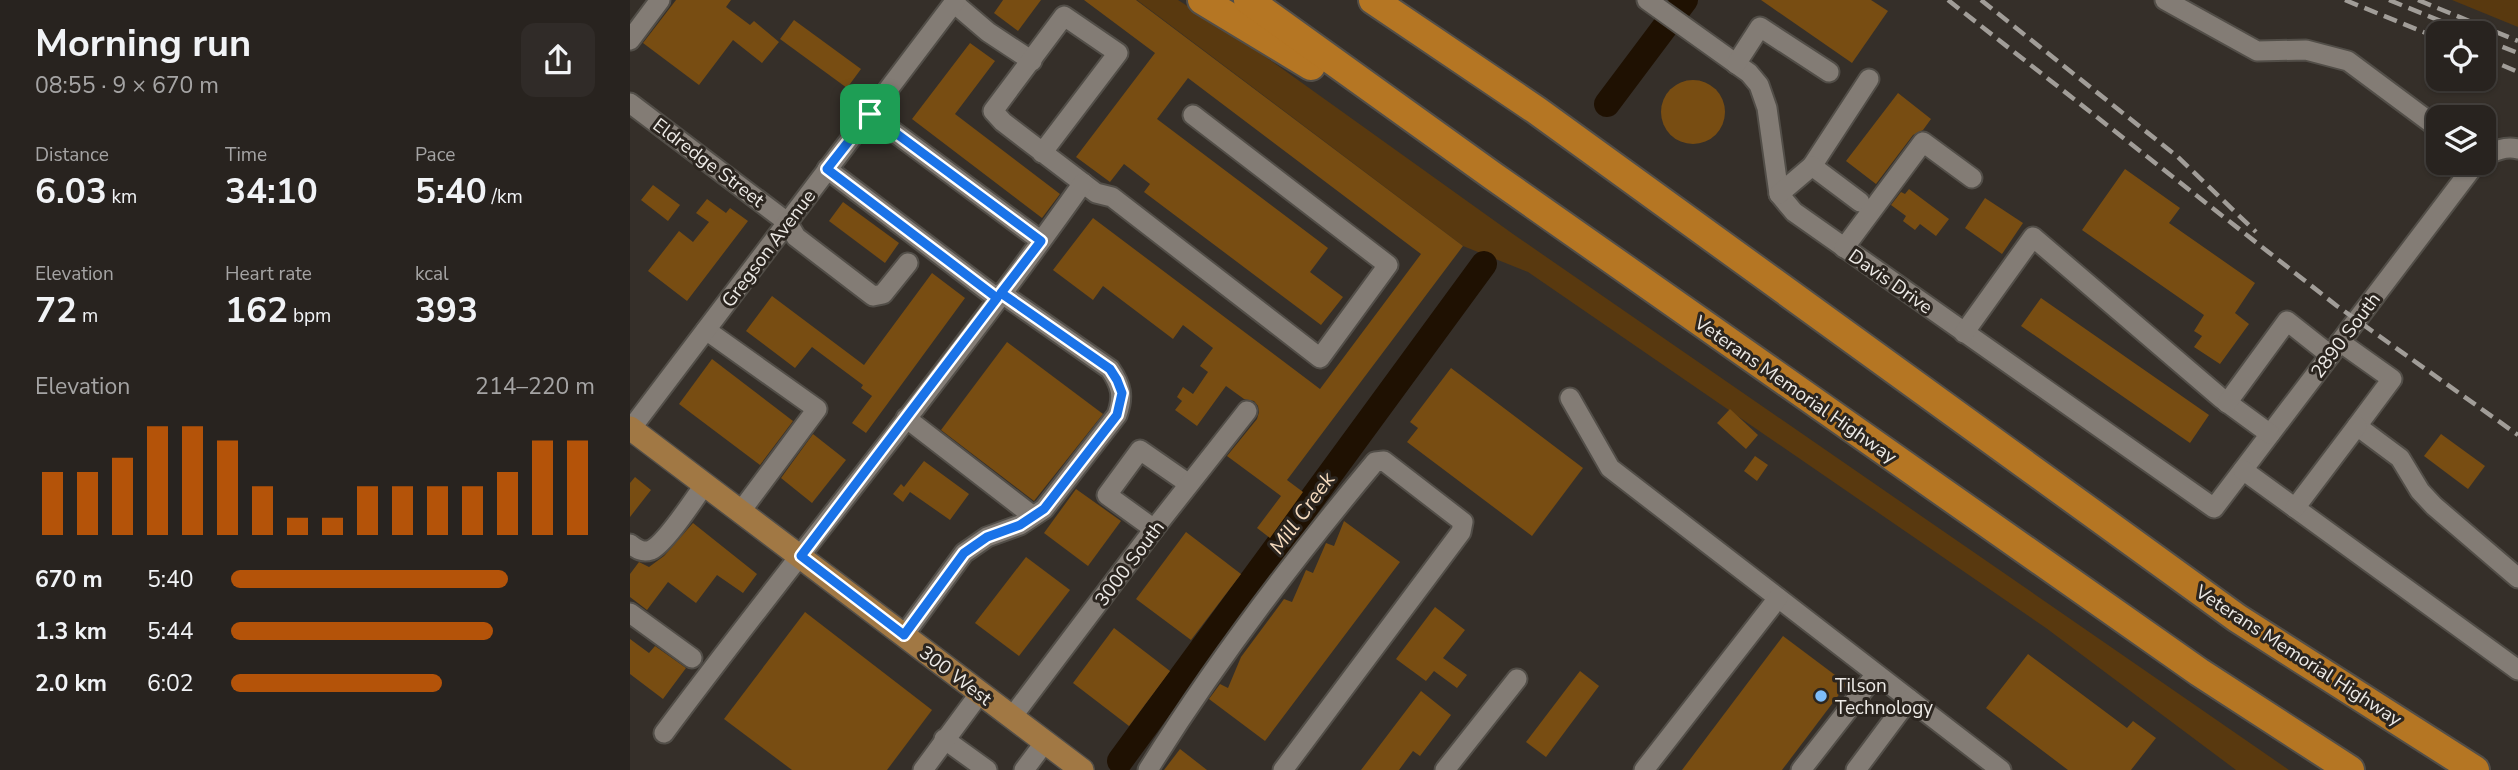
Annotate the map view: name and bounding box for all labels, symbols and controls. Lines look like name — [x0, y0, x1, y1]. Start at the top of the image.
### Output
text: Morning run — [35, 18, 251, 69]
map controls — [2426, 21, 2496, 175]
button: locate — [2426, 21, 2496, 91]
button: share — [521, 23, 595, 97]
text: 08:55 · 9 × 670 m — [35, 70, 219, 101]
pin — [840, 84, 900, 144]
icon: arrive — [851, 95, 889, 133]
button: layers — [2426, 105, 2496, 175]
street label: Eldredge Street — [647, 112, 770, 214]
text: Distance — [35, 142, 109, 168]
text: Time — [225, 142, 267, 168]
text: Pace — [415, 142, 455, 168]
text: 6.03 — [35, 168, 107, 215]
text: 34:10 — [225, 168, 318, 215]
text: 5:40 — [415, 168, 487, 215]
text: km — [107, 184, 137, 210]
text: /km — [487, 184, 523, 210]
street label: Gregson Avenue — [716, 184, 822, 313]
street label: Davis Drive — [1843, 243, 1938, 320]
text: Elevation — [35, 261, 114, 287]
text: Heart rate — [225, 261, 312, 287]
text: kcal — [415, 261, 449, 287]
text: 72 — [35, 287, 77, 334]
text: 162 — [225, 287, 288, 334]
text: 393 — [415, 287, 478, 334]
street label: 2890 South — [2305, 288, 2387, 384]
text: m — [77, 303, 98, 329]
text: bpm — [288, 303, 331, 329]
street label: Veterans Memorial Highway — [1688, 309, 1902, 470]
text: Elevation — [35, 371, 130, 402]
text: 214–220 m — [475, 371, 595, 402]
water label: Mill Creek — [1263, 466, 1342, 560]
street label: 3000 South — [1089, 516, 1171, 612]
text: 670 m — [35, 564, 103, 595]
text: 5:40 — [147, 564, 194, 595]
street label: Veterans Memorial Highway — [2189, 579, 2407, 733]
text: 1.3 km — [35, 616, 107, 647]
text: 5:44 — [147, 616, 194, 647]
street label: 300 West — [914, 640, 997, 712]
text: 2.0 km — [35, 668, 107, 699]
text: 6:02 — [147, 668, 194, 699]
place label: Tilson Technology — [1835, 673, 1933, 721]
marker: Tilson Technology — [1813, 688, 1829, 704]

